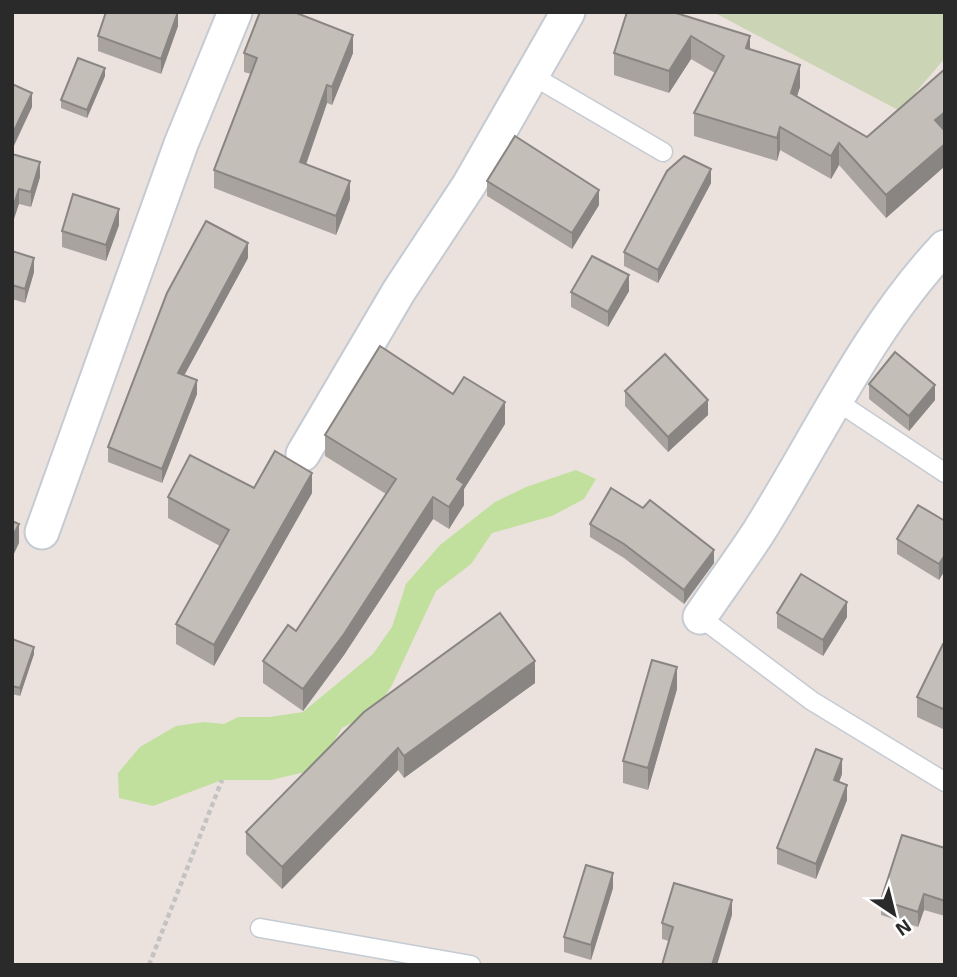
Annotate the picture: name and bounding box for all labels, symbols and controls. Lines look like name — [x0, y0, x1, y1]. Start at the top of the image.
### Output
north arrow — [859, 879, 929, 949]
text: N — [892, 915, 916, 942]

